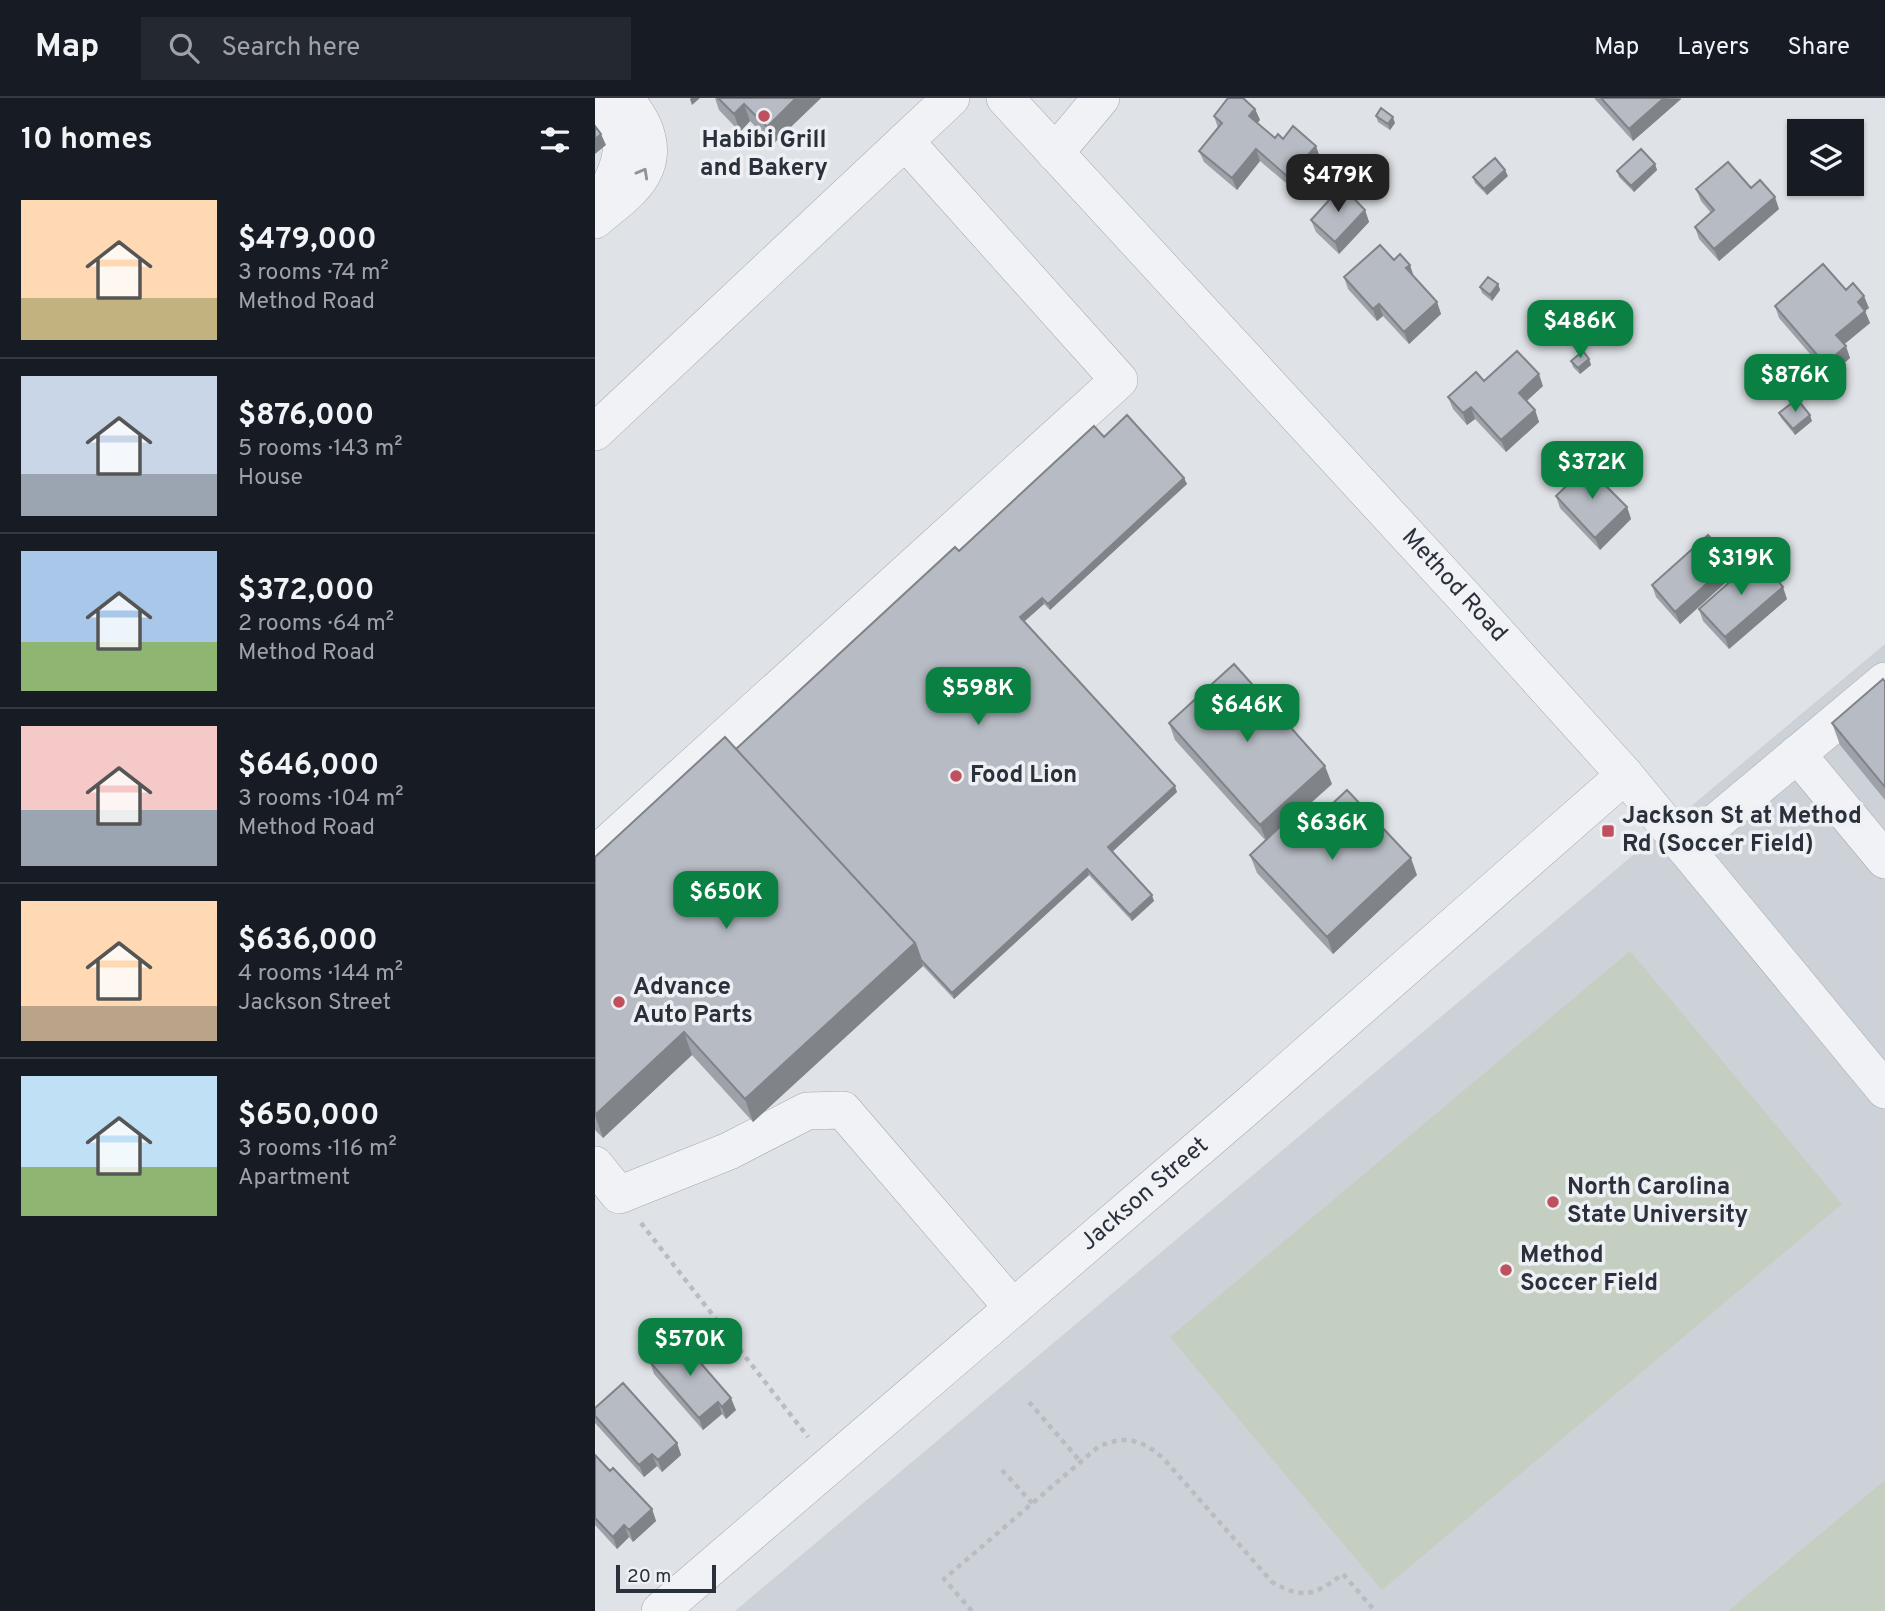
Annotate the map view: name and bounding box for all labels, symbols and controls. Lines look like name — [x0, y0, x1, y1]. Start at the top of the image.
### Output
search box — [141, 17, 631, 80]
text: Map — [35, 27, 99, 69]
icon: search — [165, 29, 203, 67]
text: Search here — [221, 32, 360, 65]
text: Map — [1594, 33, 1639, 63]
text: Layers — [1677, 33, 1749, 63]
text: Share — [1787, 33, 1850, 63]
marker: Habibi Grill and Bakery — [756, 108, 772, 124]
map controls — [1787, 119, 1864, 196]
button: layers — [1787, 119, 1864, 196]
icon: filters — [536, 121, 574, 159]
text: 10 homes — [21, 122, 152, 159]
place label: Habibi Grill and Bakery — [700, 126, 828, 184]
pin: $479K — [1289, 155, 1387, 214]
text: $479K — [1302, 162, 1374, 191]
one-way arrow — [635, 167, 648, 180]
text: $479,000 — [238, 222, 377, 259]
icon: home — [77, 228, 161, 312]
text: 3 rooms · 74 m² — [238, 259, 389, 288]
text: Method Road — [238, 288, 375, 317]
pin: $486K — [1531, 300, 1629, 360]
text: $486K — [1543, 308, 1617, 337]
pin: $876K — [1746, 354, 1844, 414]
text: $876K — [1760, 362, 1830, 391]
text: $876,000 — [238, 398, 374, 435]
icon: home — [77, 404, 161, 488]
text: 5 rooms · 143 m² — [238, 435, 403, 464]
pin: $372K — [1543, 442, 1641, 501]
text: $372K — [1557, 449, 1627, 478]
text: House — [238, 464, 303, 493]
street label: Method Road — [1394, 523, 1513, 649]
pin: $319K — [1692, 538, 1790, 597]
text: $319K — [1707, 545, 1775, 574]
text: $372,000 — [238, 573, 374, 610]
icon: home — [77, 579, 161, 663]
text: 2 rooms · 64 m² — [238, 610, 394, 639]
text: Method Road — [238, 639, 375, 668]
pin: $598K — [929, 668, 1027, 727]
text: $598K — [942, 675, 1014, 704]
pin: $646K — [1198, 684, 1296, 744]
text: $646K — [1210, 692, 1284, 721]
text: $646,000 — [238, 748, 379, 785]
icon: home — [77, 754, 161, 838]
place label: Food Lion — [970, 761, 1077, 791]
marker: Food Lion — [948, 768, 964, 784]
text: 3 rooms · 104 m² — [238, 785, 403, 814]
pin: $636K — [1283, 802, 1381, 862]
place label: Jackson St at Method Rd (Soccer Field) — [1622, 802, 1862, 860]
text: $636K — [1296, 810, 1368, 839]
text: Method Road — [238, 814, 375, 843]
marker: Jackson St at Method Rd (Soccer Field) — [1600, 823, 1616, 839]
pin: $650K — [677, 872, 775, 931]
text: $650K — [689, 879, 763, 908]
text: $636,000 — [238, 923, 378, 960]
icon: home — [77, 929, 161, 1013]
text: 4 rooms · 144 m² — [238, 960, 403, 989]
place label: Advance Auto Parts — [633, 973, 753, 1031]
text: Jackson Street — [238, 989, 391, 1018]
marker: Advance Auto Parts — [611, 994, 627, 1010]
text: $650,000 — [238, 1098, 379, 1135]
icon: home — [77, 1104, 161, 1188]
street label: Jackson Street — [1074, 1131, 1215, 1258]
text: 3 rooms · 116 m² — [238, 1135, 397, 1164]
text: Apartment — [238, 1164, 350, 1193]
place label: North Carolina State University — [1567, 1173, 1748, 1231]
marker: North Carolina State University — [1545, 1194, 1561, 1210]
place label: Method Soccer Field — [1520, 1241, 1658, 1299]
marker: Method Soccer Field — [1498, 1262, 1514, 1278]
pin: $570K — [641, 1318, 739, 1378]
text: $570K — [654, 1326, 726, 1355]
scale bar — [616, 1562, 716, 1594]
text: 20 m — [627, 1565, 671, 1589]

